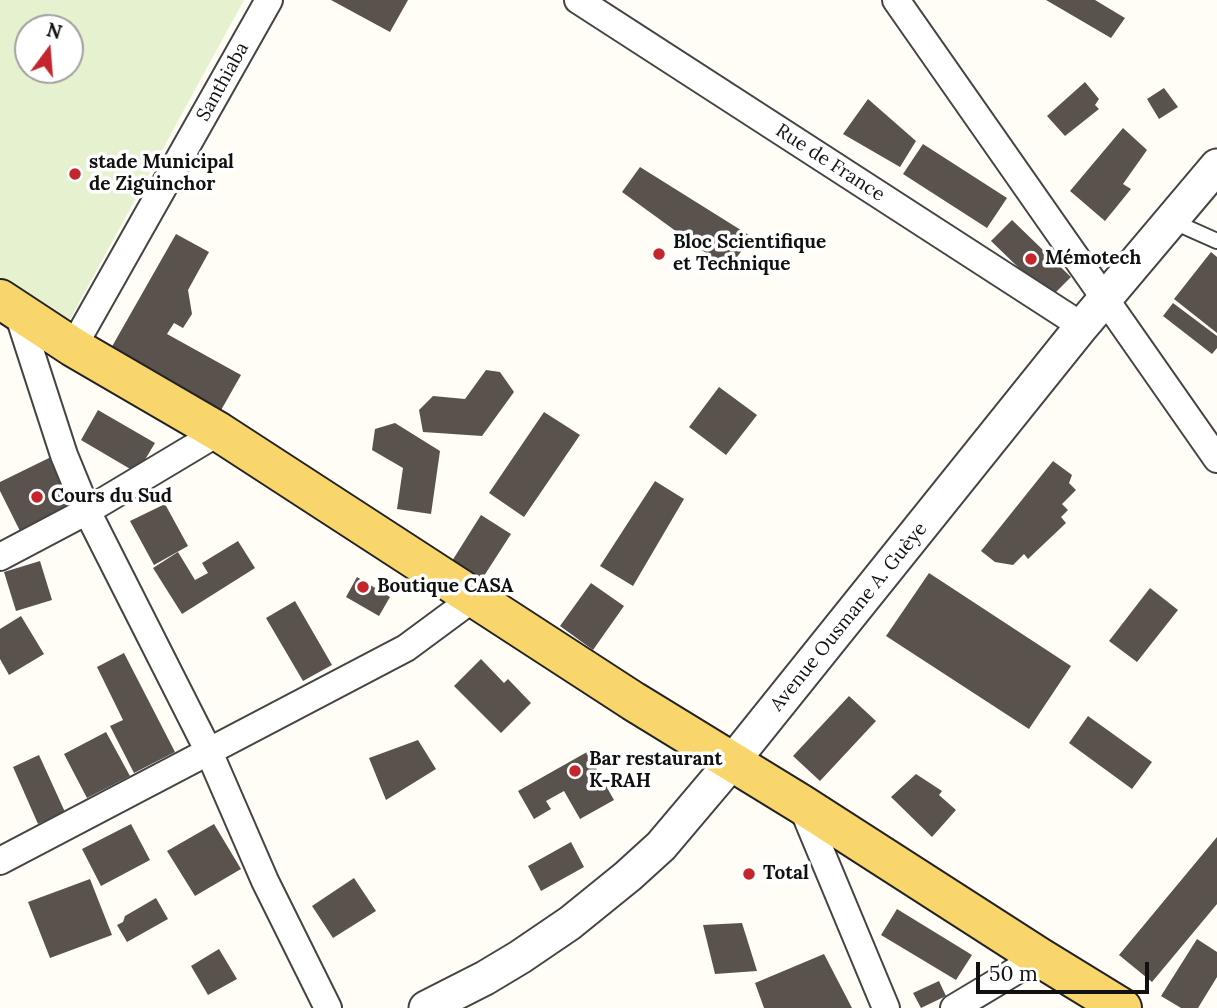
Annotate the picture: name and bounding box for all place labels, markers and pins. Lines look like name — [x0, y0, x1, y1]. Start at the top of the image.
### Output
place label: stade Municipal de Ziguinchor — [89, 152, 234, 196]
marker: stade Municipal de Ziguinchor — [67, 166, 83, 182]
place label: Bloc Scientifique et Technique — [673, 232, 826, 276]
marker: Bloc Scientifique et Technique — [651, 246, 667, 262]
place label: Mémotech — [1045, 248, 1141, 270]
marker: Mémotech — [1023, 251, 1039, 267]
place label: Cours du Sud — [51, 486, 172, 508]
marker: Cours du Sud — [29, 489, 45, 505]
place label: Boutique CASA — [377, 576, 513, 598]
marker: Boutique CASA — [355, 579, 371, 595]
place label: Bar restaurant K-RAH — [589, 749, 722, 793]
marker: Bar restaurant K-RAH — [567, 763, 583, 779]
place label: Total — [763, 863, 809, 885]
marker: Total — [741, 866, 757, 882]

